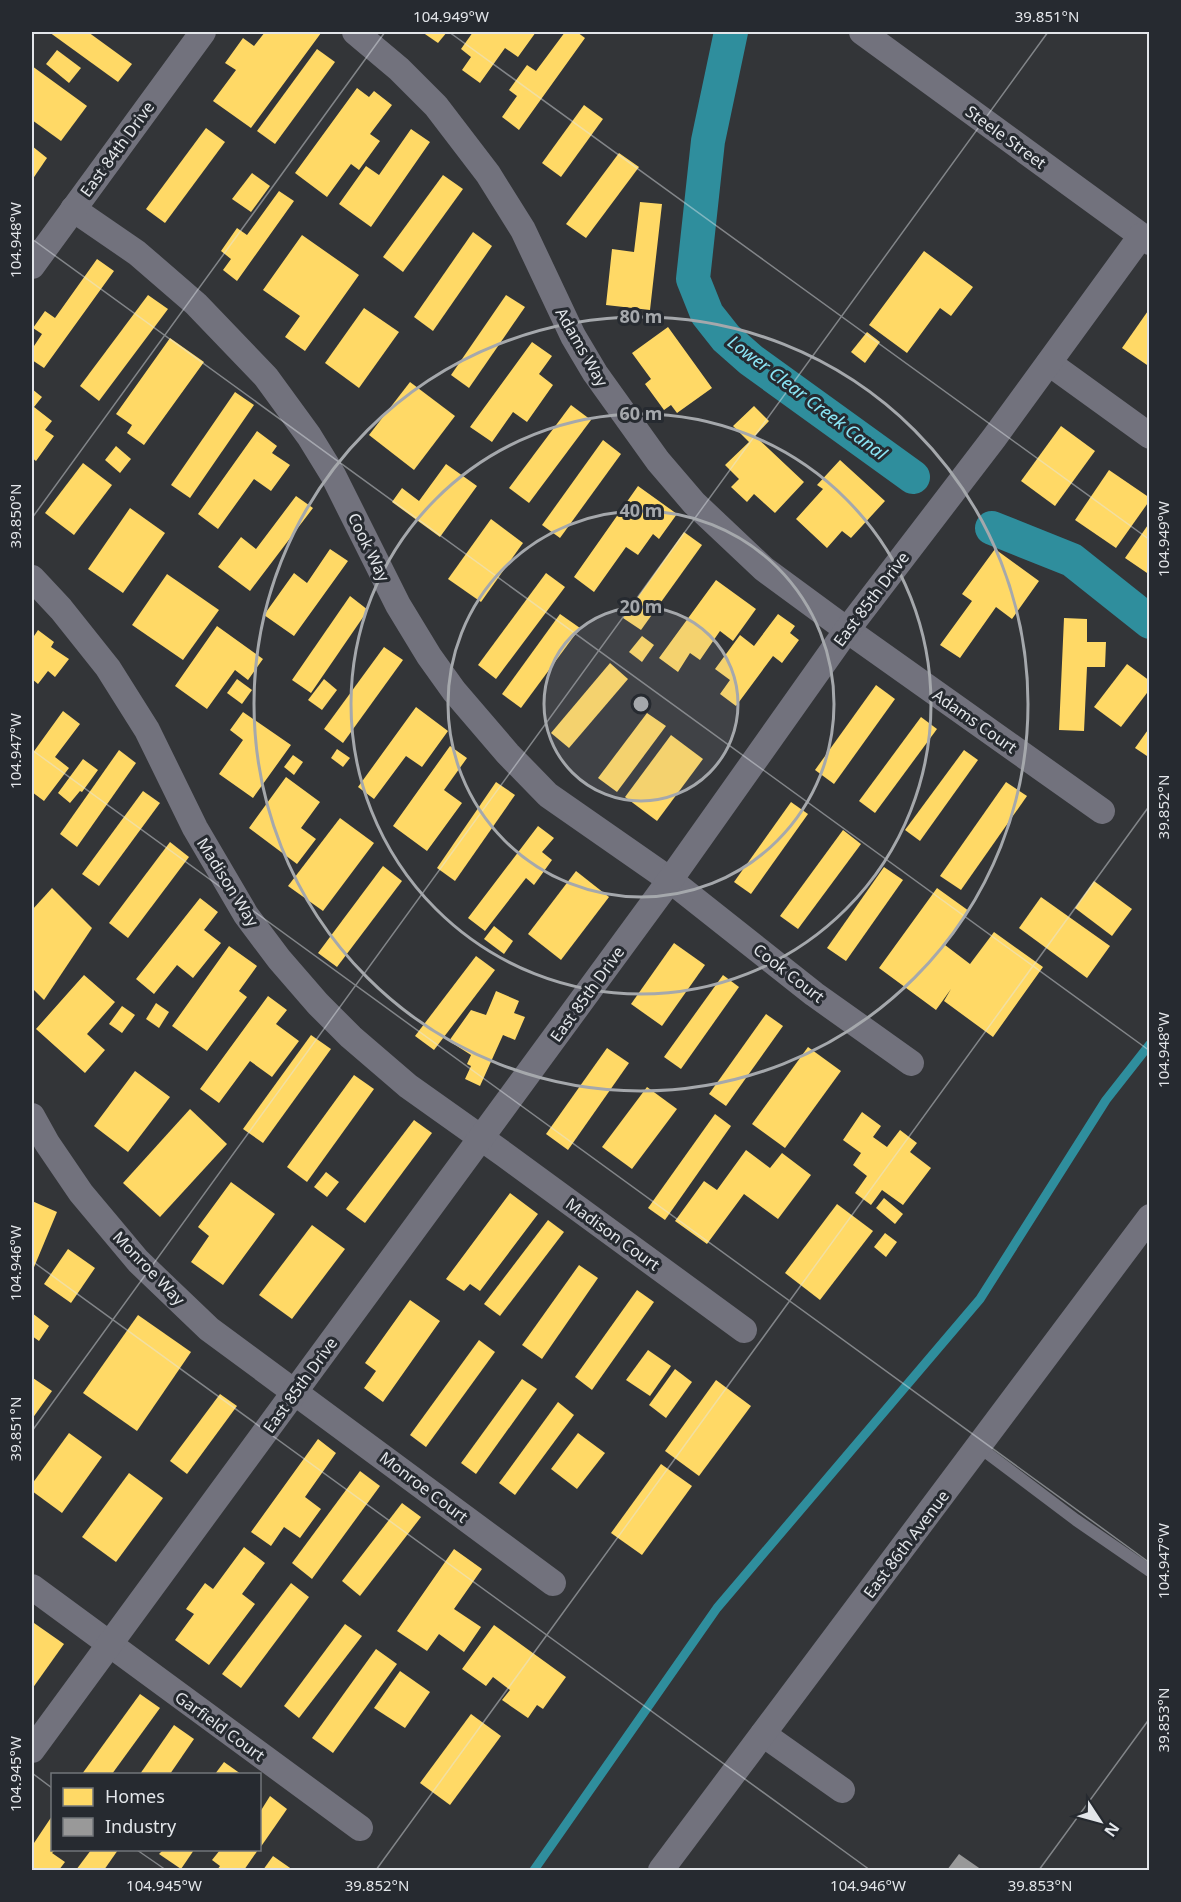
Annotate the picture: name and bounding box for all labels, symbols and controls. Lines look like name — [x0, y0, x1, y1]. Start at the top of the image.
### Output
text: 104.949°W — [413, 6, 489, 26]
text: 39.851°N — [1015, 6, 1079, 26]
street label: East 84th Drive — [75, 97, 159, 201]
street label: Steele Street — [961, 100, 1051, 174]
text: 104.948°W — [5, 202, 25, 278]
street label: Adams Way — [551, 304, 614, 391]
text: 80 m — [620, 304, 662, 328]
water label: Lower Clear Creek Canal — [723, 329, 892, 465]
text: 60 m — [620, 401, 662, 425]
text: 39.850°N — [5, 484, 25, 548]
text: 40 m — [620, 498, 662, 522]
text: 104.949°W — [1153, 501, 1173, 577]
street label: Cook Way — [343, 509, 395, 586]
street label: East 85th Drive — [828, 547, 914, 651]
text: 20 m — [620, 594, 662, 618]
street label: Adams Court — [929, 684, 1022, 758]
centre of rings — [631, 694, 651, 714]
text: 104.947°W — [5, 713, 25, 789]
text: 39.852°N — [1153, 775, 1173, 839]
street label: Madison Way — [192, 834, 264, 931]
street label: Cook Court — [749, 938, 829, 1008]
street label: East 85th Drive — [545, 942, 629, 1046]
text: 104.948°W — [1153, 1012, 1173, 1088]
street label: Madison Court — [562, 1193, 665, 1276]
text: 104.946°W — [5, 1225, 25, 1301]
street label: Monroe Way — [108, 1226, 190, 1310]
street label: East 85th Drive — [258, 1333, 342, 1437]
text: 39.851°N — [5, 1397, 25, 1461]
street label: Monroe Court — [375, 1447, 473, 1528]
street label: East 86th Avenue — [858, 1486, 954, 1602]
text: 104.947°W — [1153, 1523, 1173, 1599]
street label: Garfield Court — [171, 1686, 270, 1766]
text: 39.853°N — [1153, 1688, 1173, 1752]
text: 104.945°W — [5, 1736, 25, 1812]
legend — [51, 1773, 261, 1851]
text: Homes — [105, 1784, 165, 1808]
north arrow — [1070, 1791, 1130, 1851]
text: Industry — [105, 1814, 177, 1838]
text: N — [1099, 1818, 1125, 1842]
text: 104.945°W — [126, 1875, 202, 1895]
text: 39.852°N — [345, 1875, 409, 1895]
text: 104.946°W — [830, 1875, 906, 1895]
text: 39.853°N — [1008, 1875, 1072, 1895]

